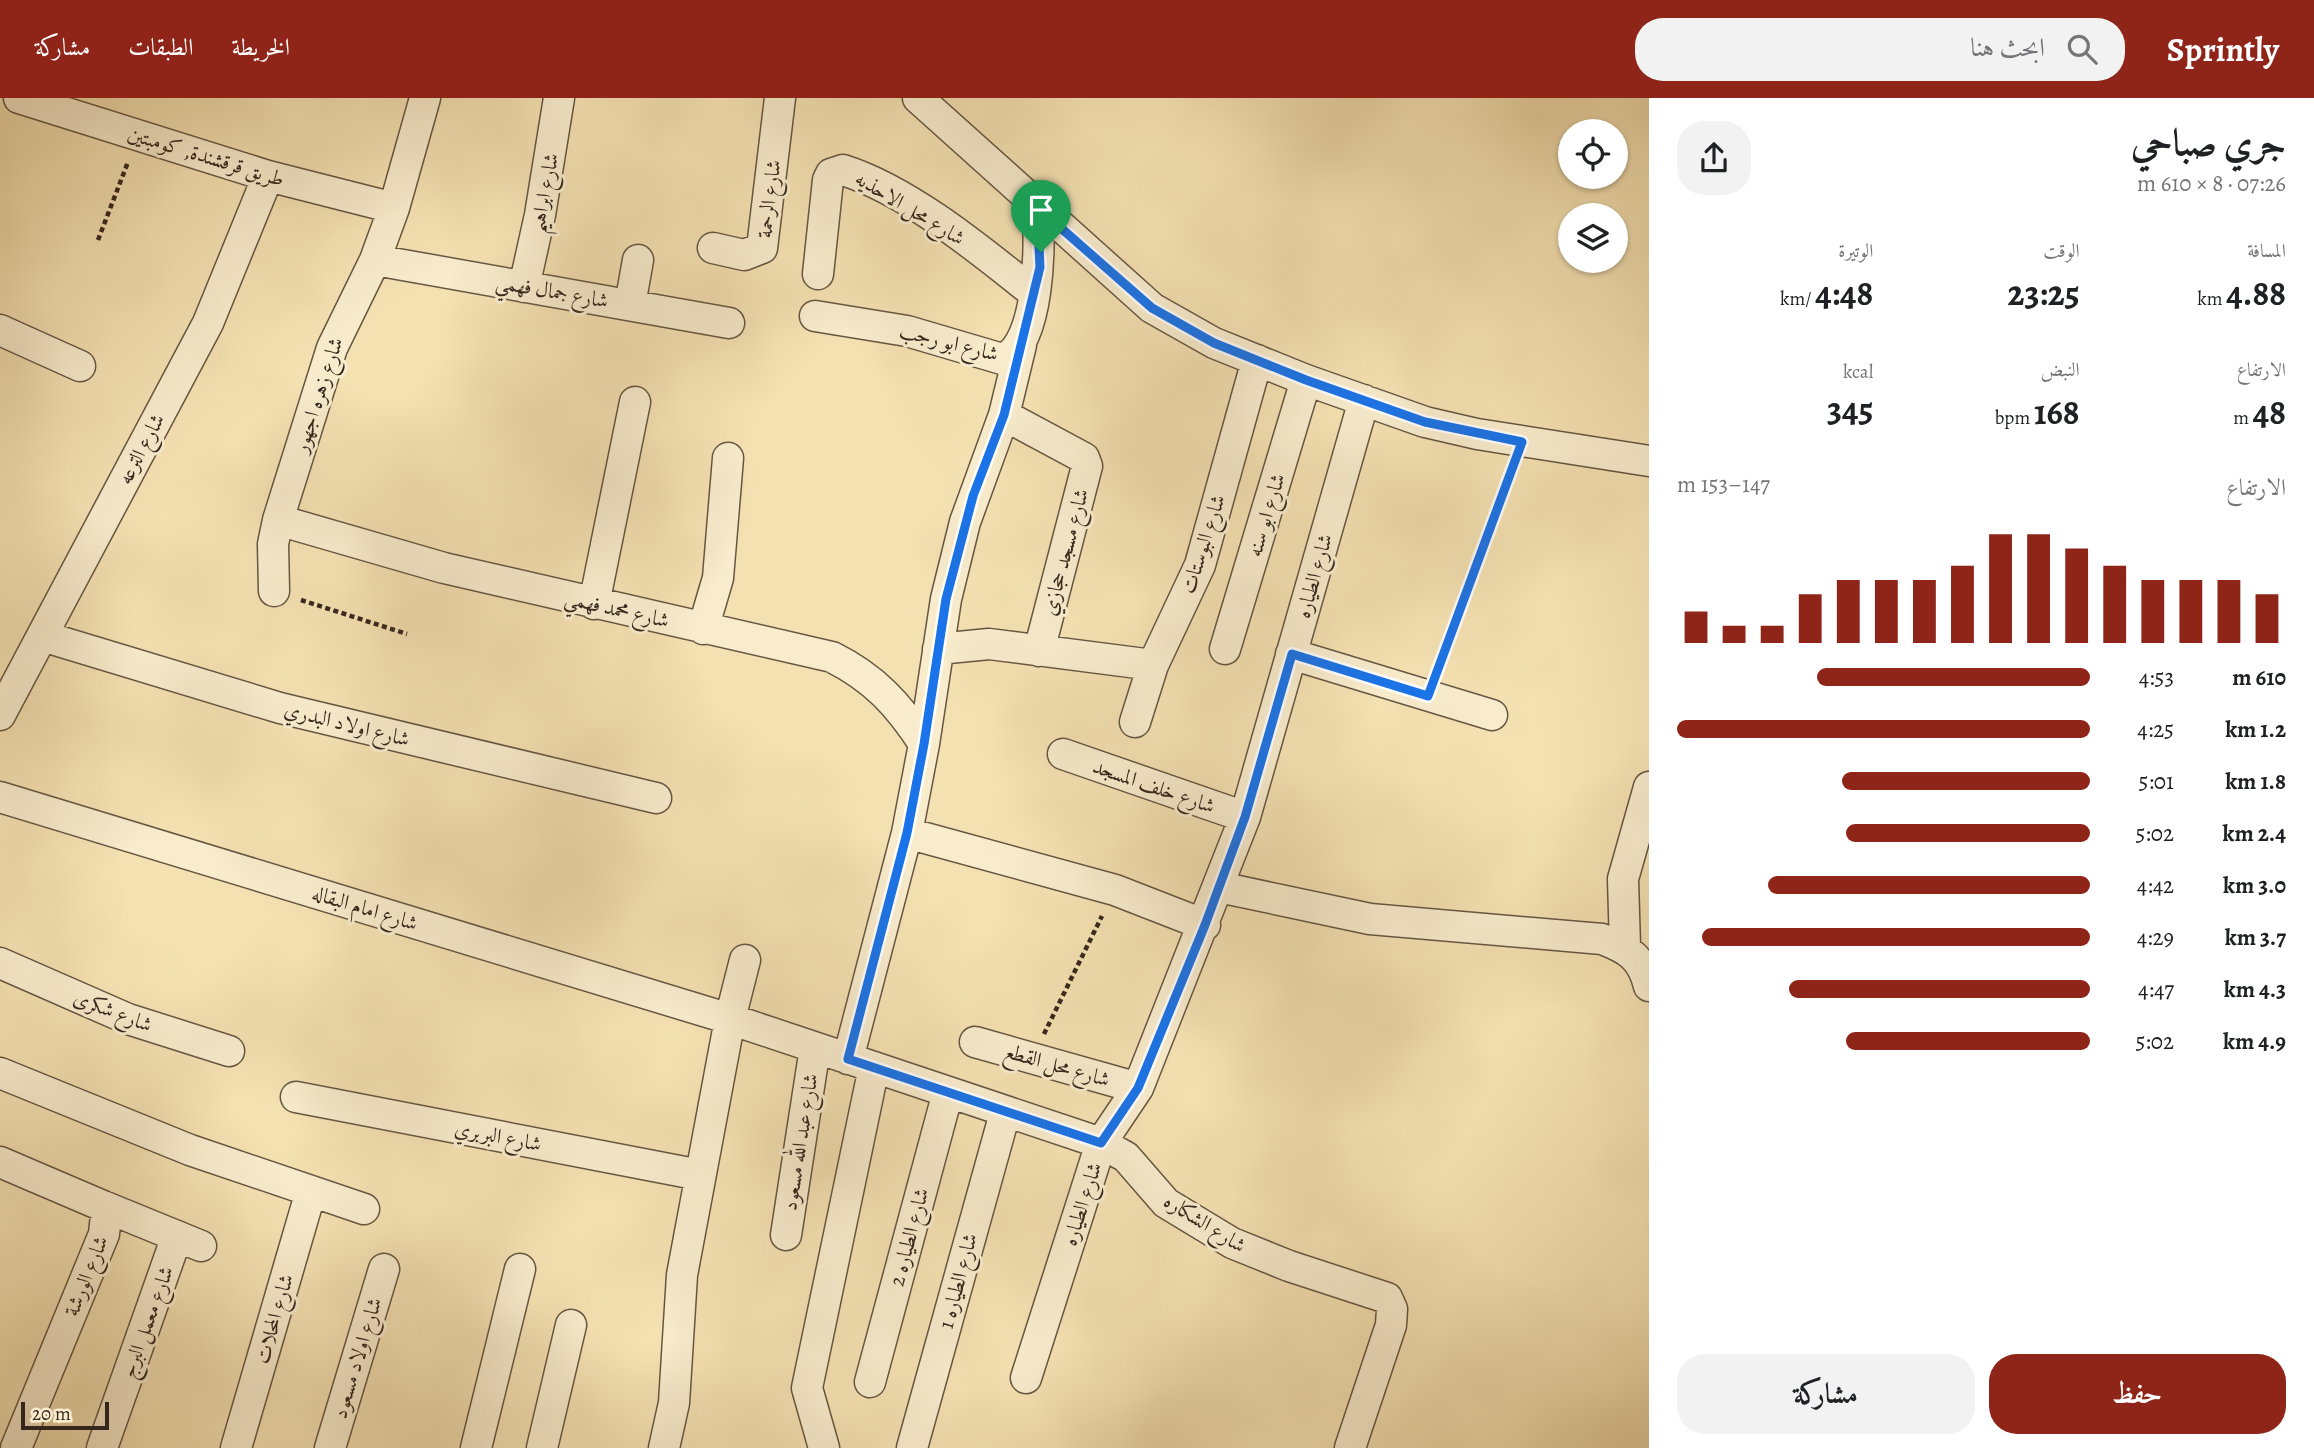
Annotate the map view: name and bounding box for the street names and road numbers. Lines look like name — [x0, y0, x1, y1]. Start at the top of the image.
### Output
street label: طريق قرقشندة, كومبتين — [124, 119, 288, 193]
street label: شارع ابراهيم — [523, 151, 572, 237]
street label: شارع الرحمة — [750, 158, 792, 240]
street label: شارع محل الاحذيه — [848, 164, 970, 255]
street label: شارع جمال فهمي — [492, 267, 611, 321]
street label: شارع ابو رجب — [896, 316, 1002, 372]
street label: شارع زهره اجهور — [286, 334, 354, 459]
street label: شارع الترعه — [111, 409, 175, 491]
street label: شارع ابو سنه — [1240, 470, 1296, 561]
street label: شارع مسجد حجازي — [1035, 486, 1099, 619]
street label: شارع البوستات — [1174, 491, 1236, 598]
street label: شارع الطياره — [1289, 531, 1343, 623]
street label: شارع محمد فهمي — [561, 583, 672, 640]
street label: شارع اولاد البدري — [280, 695, 413, 757]
street label: شارع خلف المسجد — [1088, 752, 1219, 824]
street label: شارع امام البقاله — [307, 879, 421, 941]
street label: شارع شكرى — [68, 983, 157, 1043]
street label: شارع محل القطع — [999, 1037, 1113, 1098]
street label: شارع عبد الله مسعود — [772, 1071, 829, 1213]
street label: شارع البربري — [451, 1114, 544, 1162]
street label: شارع الطياره — [1055, 1159, 1112, 1251]
street label: شارع الطياره 2 — [882, 1185, 939, 1290]
street label: شارع الشكاره — [1156, 1187, 1251, 1263]
street label: شارع الطياره 1 — [932, 1230, 988, 1333]
street label: شارع الورشة — [57, 1232, 118, 1322]
street label: شارع معمل البرج — [114, 1262, 185, 1384]
street label: شارع المحلات — [248, 1271, 304, 1368]
street label: شارع اولاد مسعود — [325, 1294, 393, 1423]

